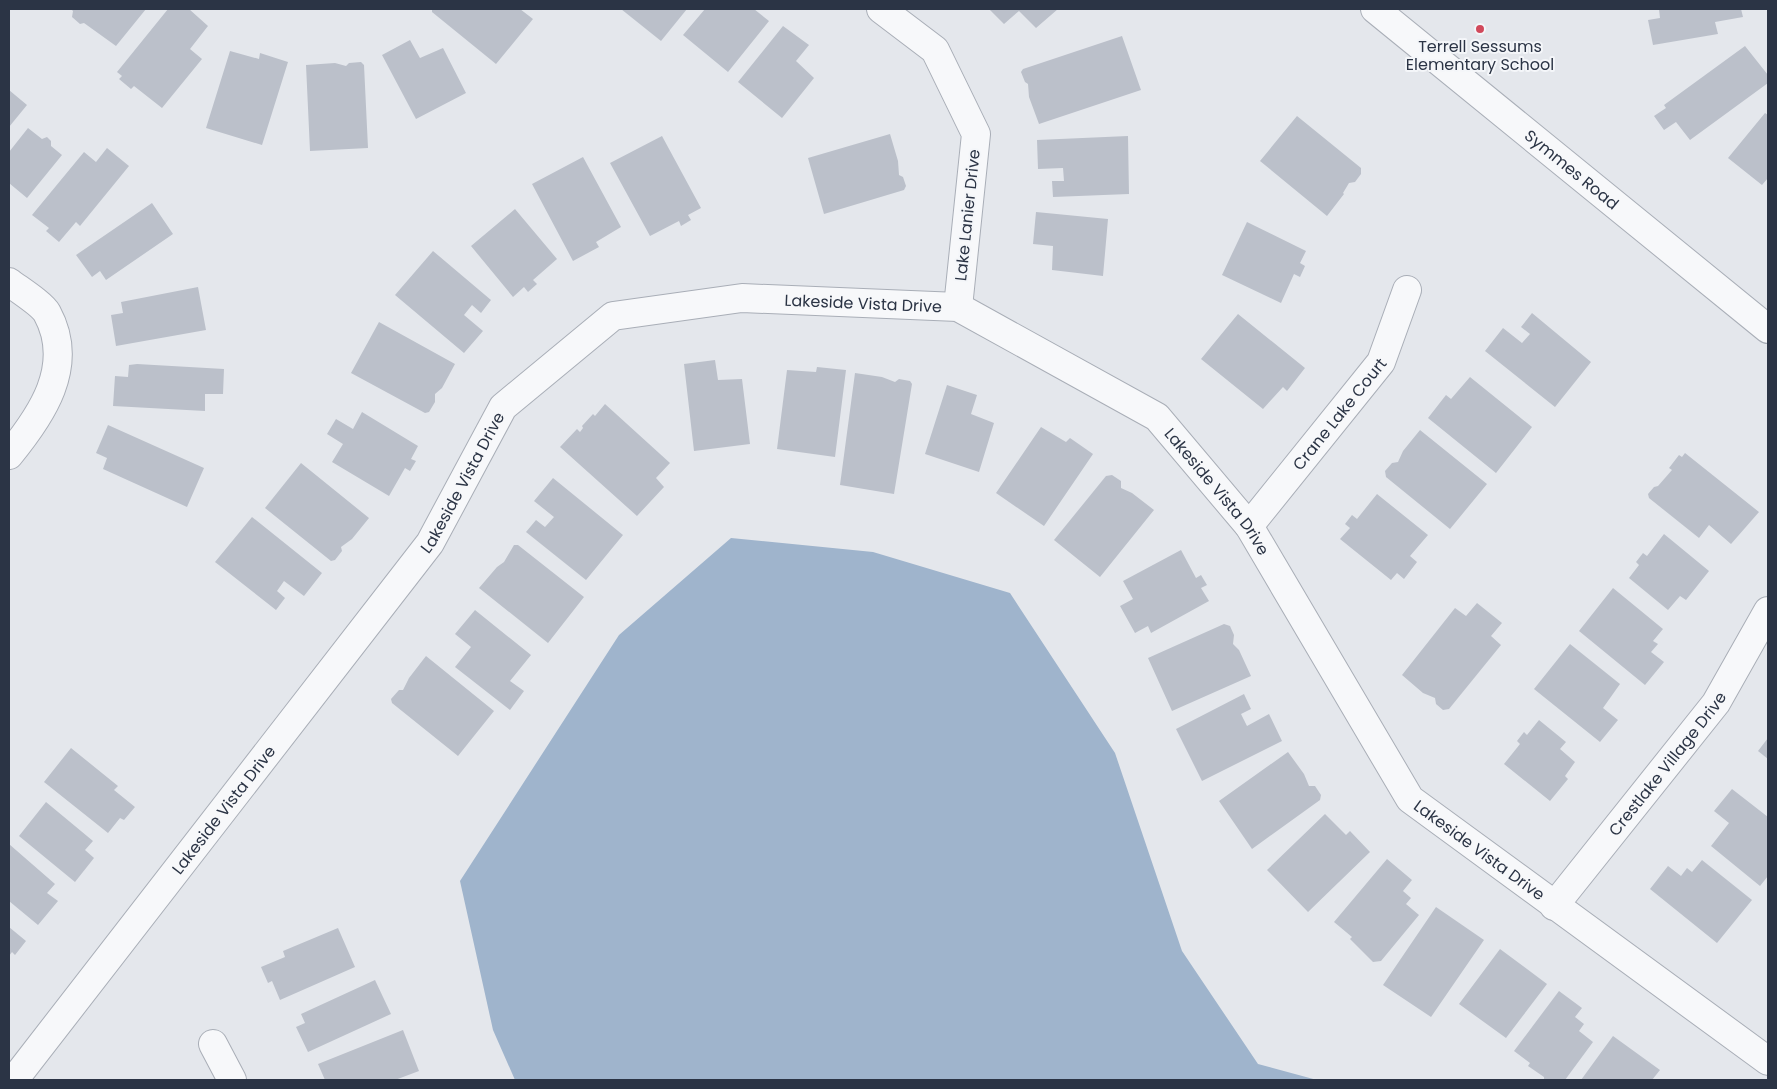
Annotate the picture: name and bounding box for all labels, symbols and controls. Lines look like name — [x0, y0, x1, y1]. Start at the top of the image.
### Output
marker: Terrell Sessums Elementary School — [1474, 23, 1486, 35]
place label: Terrell Sessums Elementary School — [1406, 35, 1554, 76]
street label: Symmes Road — [1520, 124, 1624, 215]
street label: Lake Lanier Drive — [949, 148, 986, 282]
street label: Lakeside Vista Drive — [784, 289, 942, 318]
street label: Crane Lake Court — [1287, 353, 1392, 475]
street label: Lakeside Vista Drive — [415, 408, 510, 558]
street label: Lakeside Vista Drive — [1159, 423, 1275, 560]
street label: Crestlake Village Drive — [1603, 688, 1732, 841]
street label: Lakeside Vista Drive — [167, 741, 281, 879]
street label: Lakeside Vista Drive — [1409, 795, 1550, 906]

